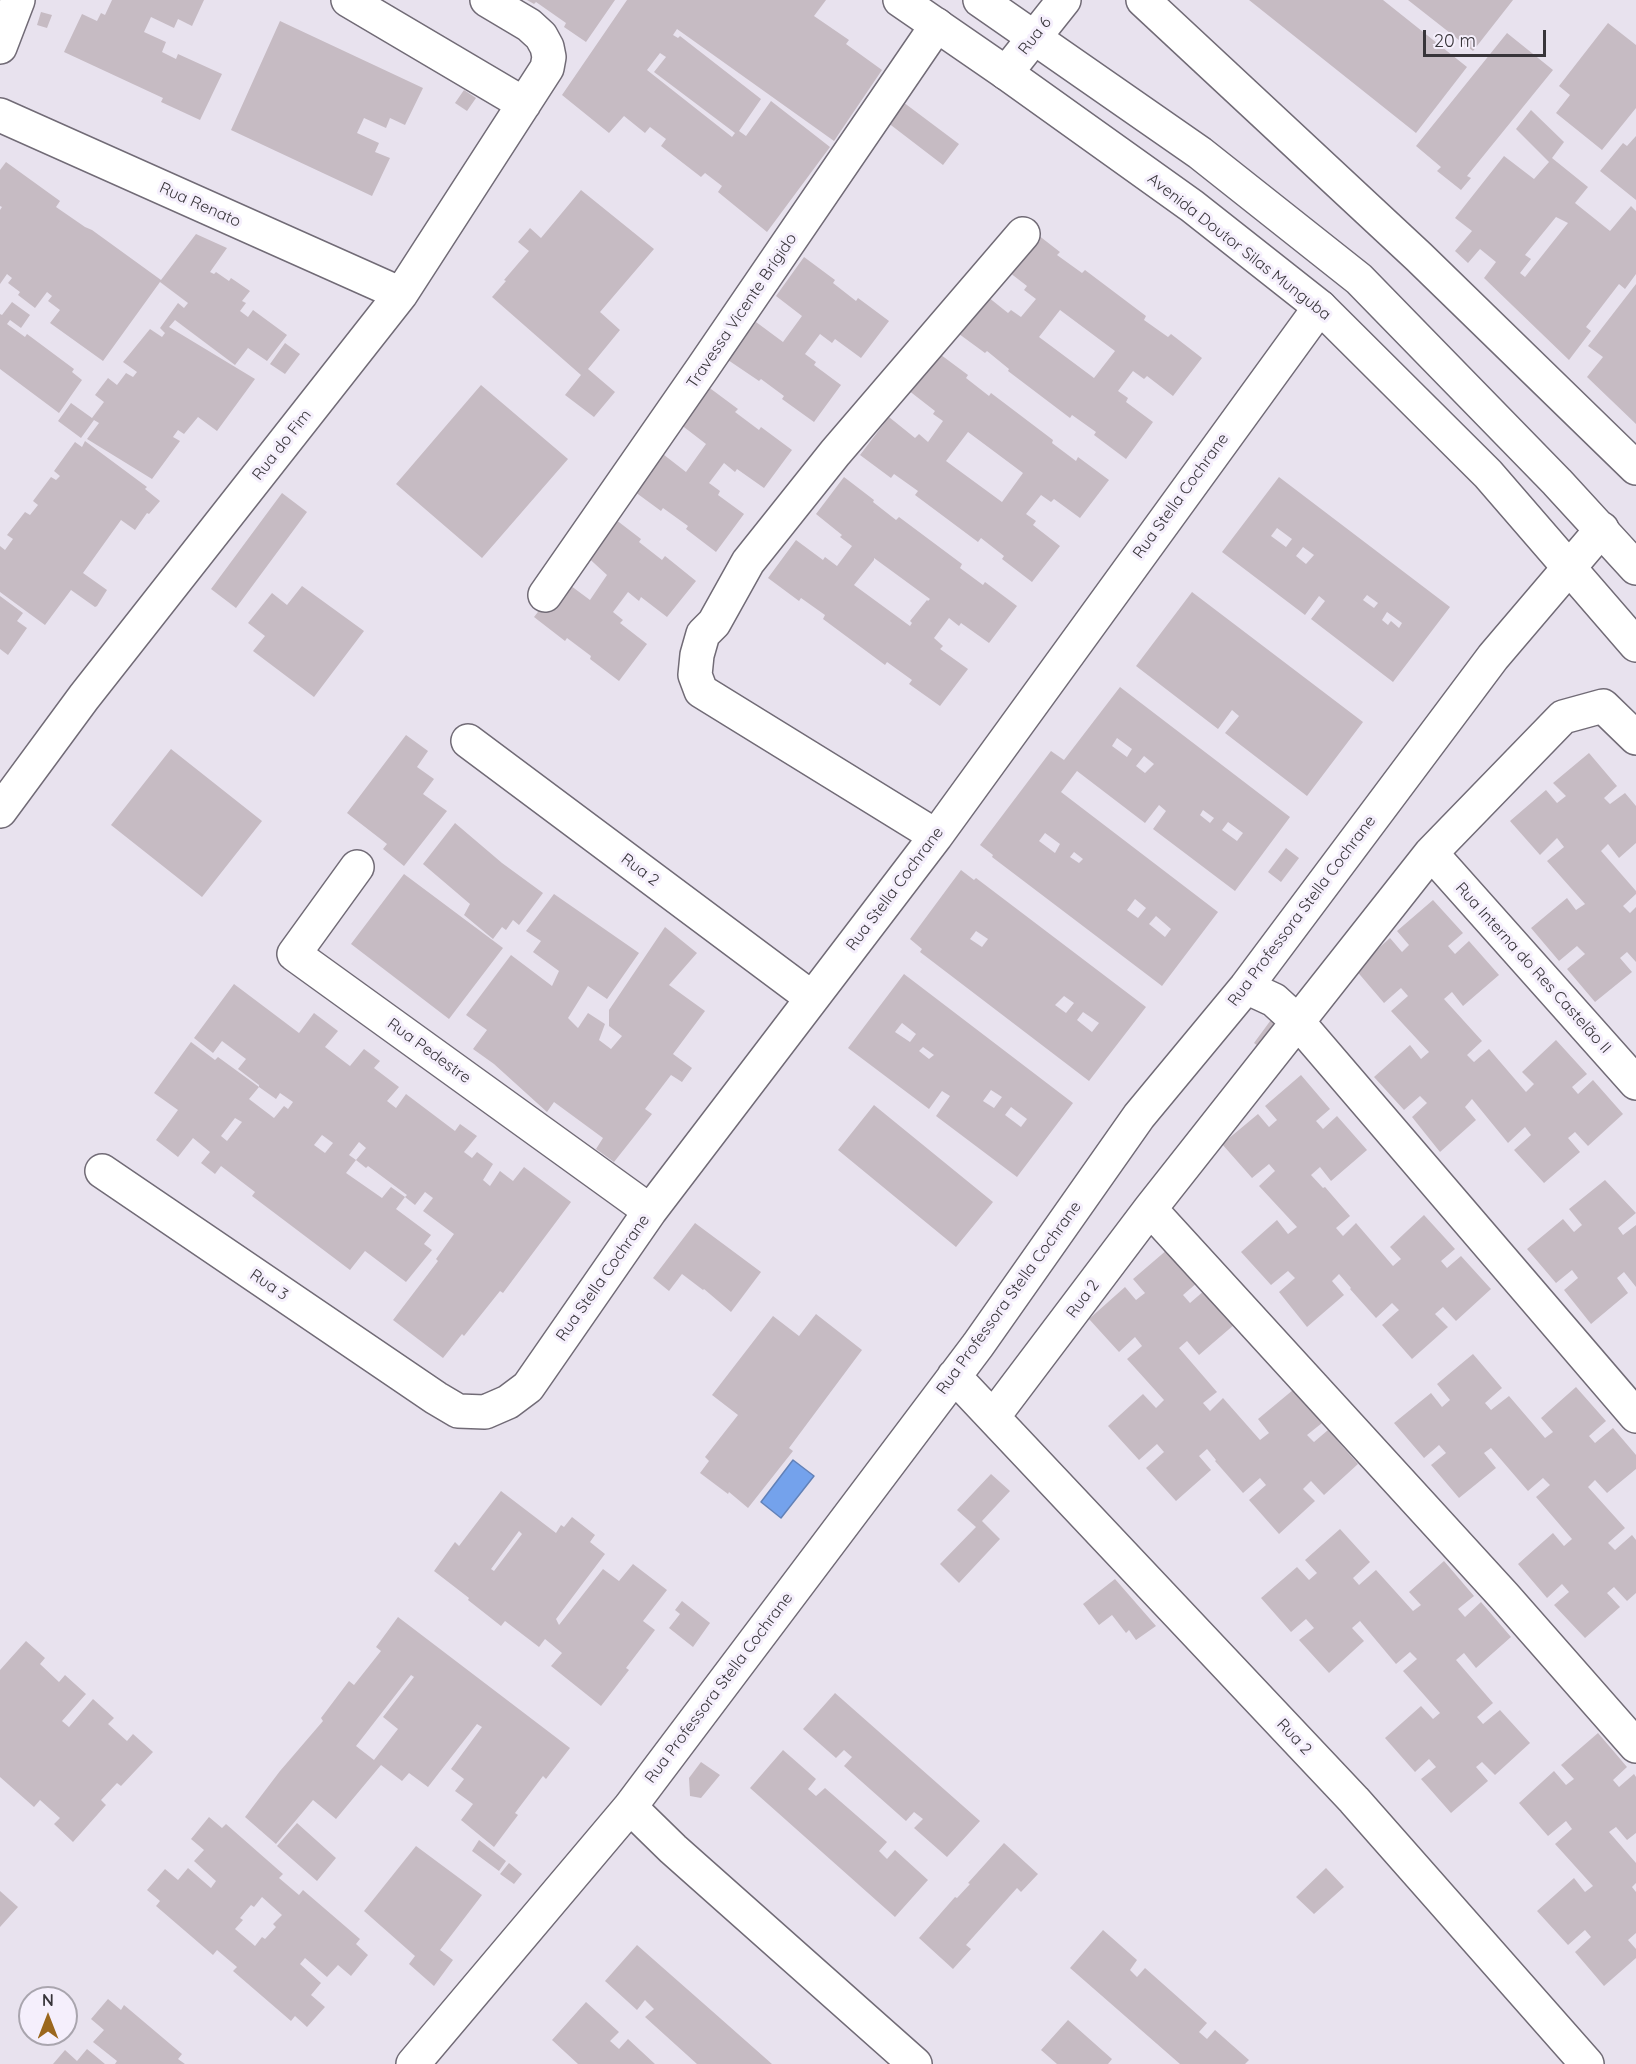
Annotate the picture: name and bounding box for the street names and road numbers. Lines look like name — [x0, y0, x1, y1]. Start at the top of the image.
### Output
street label: Rua 6 — [1014, 13, 1056, 59]
street label: Avenida Doutor Silas Munguba — [1144, 169, 1334, 325]
street label: Rua Renato — [156, 178, 244, 232]
street label: Travessa Vicente Brígido — [683, 230, 801, 392]
street label: Rua do Fim — [248, 406, 316, 484]
street label: Rua Stella Cochrane — [1129, 430, 1233, 562]
street label: Rua Professora Stella Cochrane — [1224, 812, 1380, 1010]
street label: Rua Stella Cochrane — [842, 823, 948, 955]
street label: Rua 2 — [617, 850, 663, 890]
street label: Rua Interna do Res Castelão II — [1451, 879, 1615, 1057]
street label: Rua Pedestre — [383, 1014, 475, 1088]
street label: Rua Professora Stella Cochrane — [932, 1198, 1086, 1398]
street label: Rua Stella Cochrane — [552, 1211, 654, 1345]
street label: Rua 3 — [246, 1265, 292, 1305]
street label: Rua 2 — [1063, 1276, 1103, 1322]
street label: Rua Professora Stella Cochrane — [641, 1589, 797, 1787]
street label: Rua 2 — [1272, 1715, 1316, 1759]

